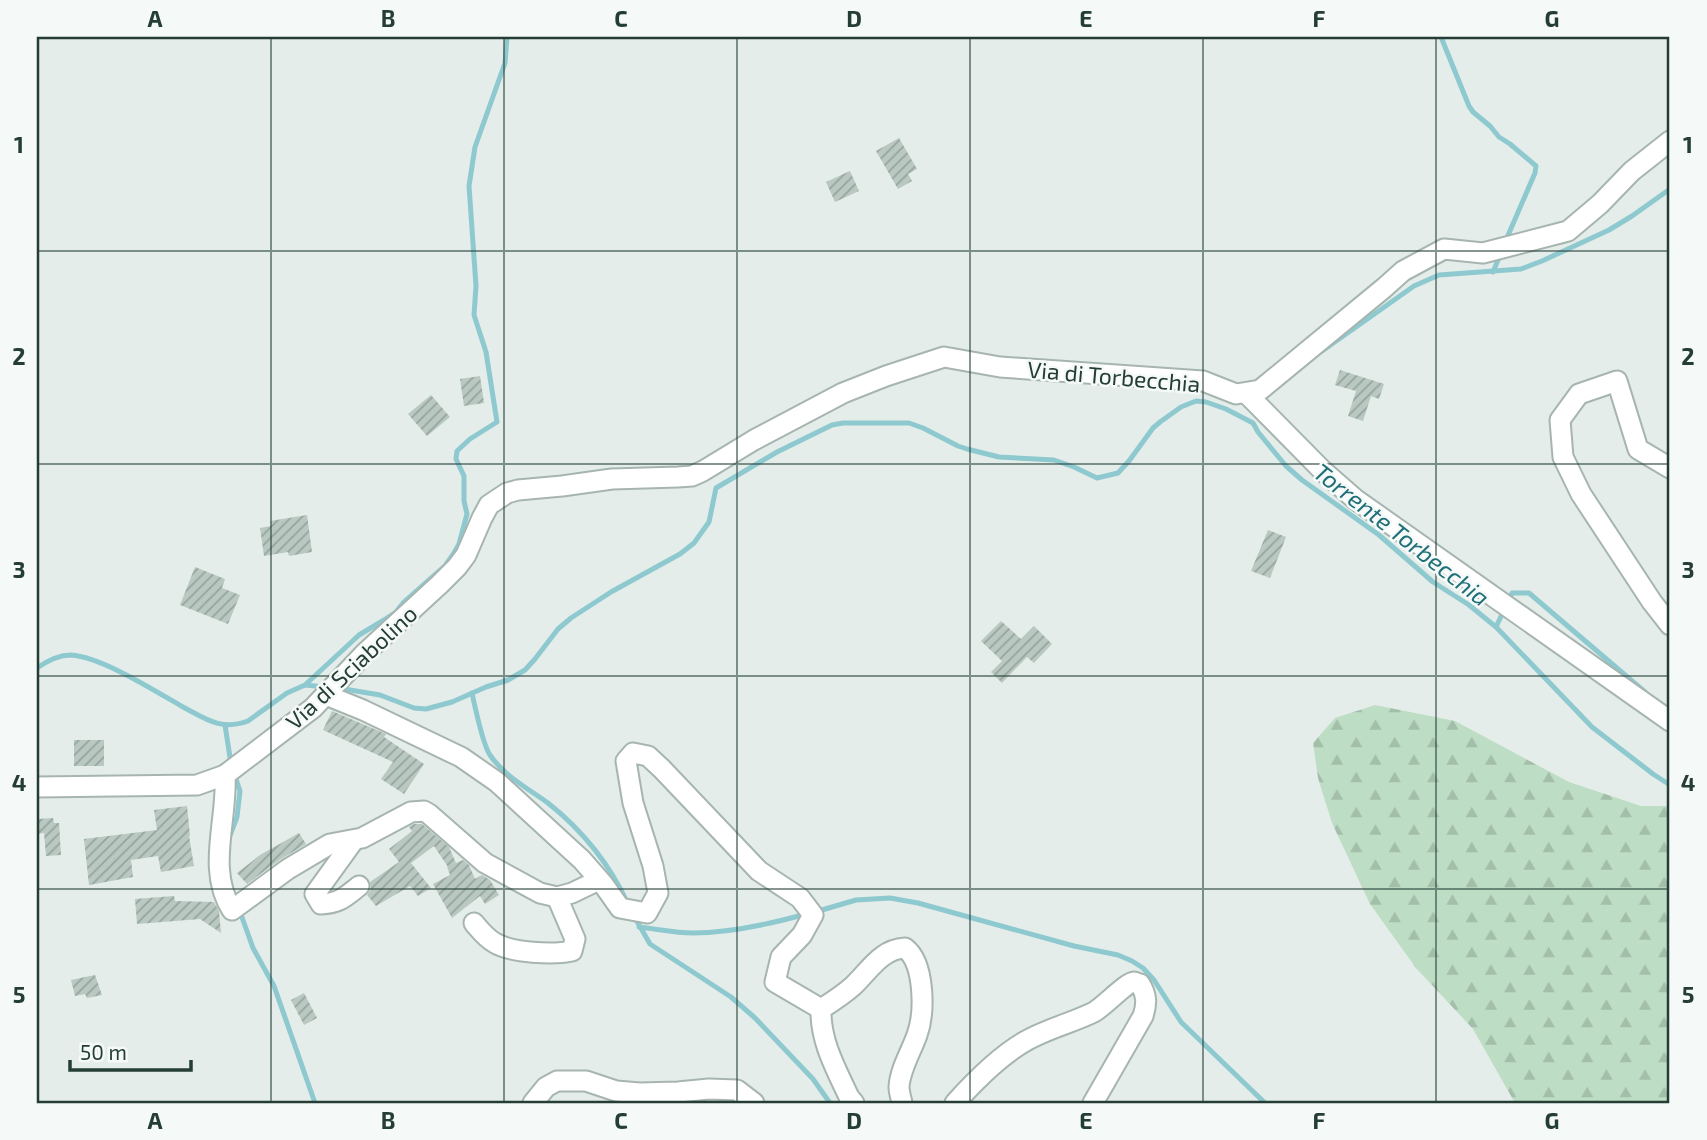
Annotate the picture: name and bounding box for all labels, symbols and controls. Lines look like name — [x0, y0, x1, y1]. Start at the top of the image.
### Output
text: A — [147, 4, 163, 32]
text: B — [381, 4, 395, 32]
text: C — [614, 4, 628, 32]
text: D — [846, 4, 862, 32]
text: E — [1079, 4, 1093, 32]
text: F — [1313, 4, 1326, 32]
text: G — [1545, 4, 1559, 32]
text: 1 — [14, 130, 24, 158]
text: 1 — [1683, 130, 1693, 158]
text: 2 — [12, 342, 26, 370]
text: 2 — [1681, 342, 1695, 370]
street label: Via di Torbecchia — [1026, 354, 1202, 398]
water label: Torrente Torbecchia — [1309, 457, 1495, 611]
text: 3 — [12, 555, 26, 583]
text: 3 — [1681, 555, 1695, 583]
street label: Via di Sciabolino — [280, 599, 422, 735]
text: 4 — [12, 768, 26, 796]
text: 4 — [1681, 768, 1695, 796]
text: 5 — [13, 980, 25, 1008]
text: 5 — [1682, 980, 1694, 1008]
scale bar — [70, 1028, 191, 1072]
text: 50 m — [80, 1039, 127, 1064]
text: A — [147, 1106, 163, 1134]
text: B — [381, 1106, 395, 1134]
text: C — [614, 1106, 628, 1134]
text: D — [846, 1106, 862, 1134]
text: E — [1079, 1106, 1093, 1134]
text: F — [1313, 1106, 1326, 1134]
text: G — [1545, 1106, 1559, 1134]

